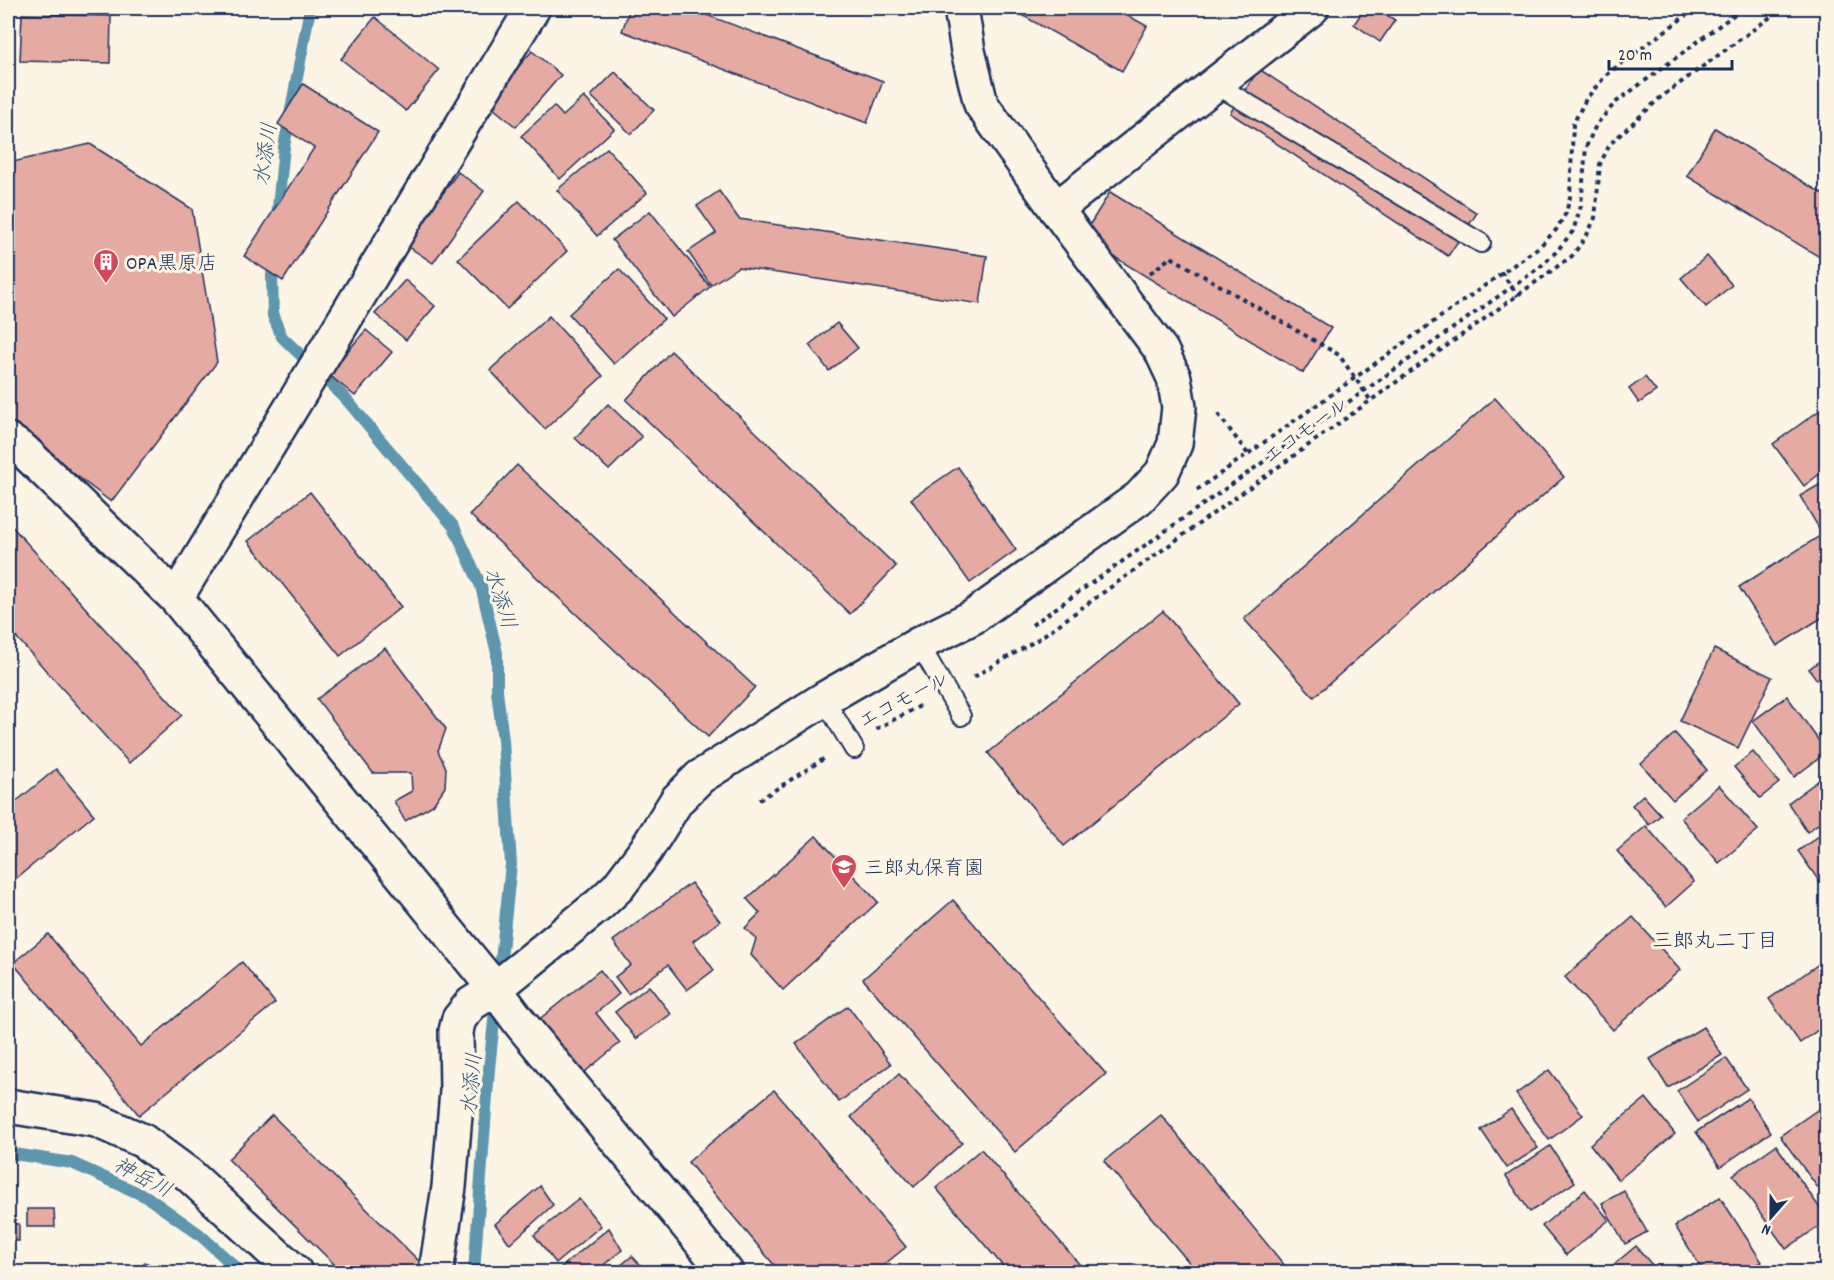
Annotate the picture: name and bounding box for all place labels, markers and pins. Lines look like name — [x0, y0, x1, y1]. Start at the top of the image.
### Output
building icon: OPA黒原店 — [91, 247, 121, 285]
place label: OPA黒原店 — [126, 251, 217, 279]
school or university icon: 三郎丸保育園 — [829, 852, 859, 890]
place label: 三郎丸保育園 — [864, 856, 984, 884]

